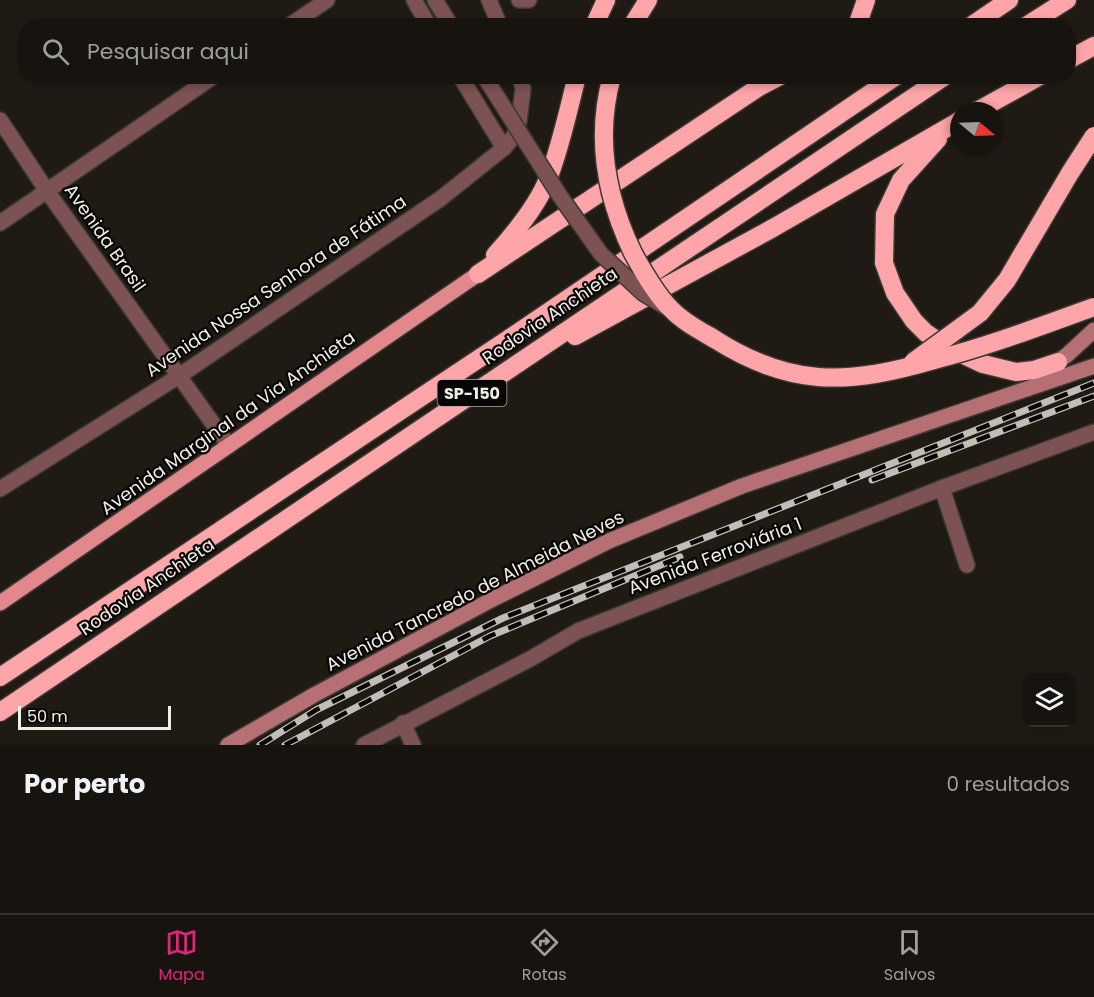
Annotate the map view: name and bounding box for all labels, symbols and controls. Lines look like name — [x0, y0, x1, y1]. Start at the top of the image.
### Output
search box — [18, 18, 1076, 84]
icon: search — [39, 35, 72, 68]
text: Pesquisar aqui — [87, 36, 249, 67]
north arrow — [950, 102, 1004, 156]
street label: Avenida Brasil — [59, 179, 152, 297]
street label: Avenida Nossa Senhora de Fátima — [140, 189, 411, 382]
street label: Rodovia Anchieta — [477, 261, 622, 370]
street label: Avenida Marginal da Via Anchieta — [95, 325, 360, 520]
road number: SP-150 — [438, 380, 506, 406]
street label: Avenida Tancredo de Almeida Neves — [321, 504, 628, 677]
street label: Avenida Ferroviária 1 — [624, 511, 805, 600]
street label: Rodovia Anchieta — [74, 532, 219, 641]
map controls — [1022, 673, 1076, 727]
button: layers — [1022, 673, 1076, 727]
scale bar — [18, 703, 171, 730]
text: 50 m — [27, 705, 68, 728]
text: Por perto — [24, 766, 145, 802]
text: 0 resultados — [947, 770, 1070, 798]
tab: Mapa — [159, 926, 205, 987]
tab: Rotas — [522, 926, 567, 987]
tab: Salvos — [884, 926, 935, 987]

